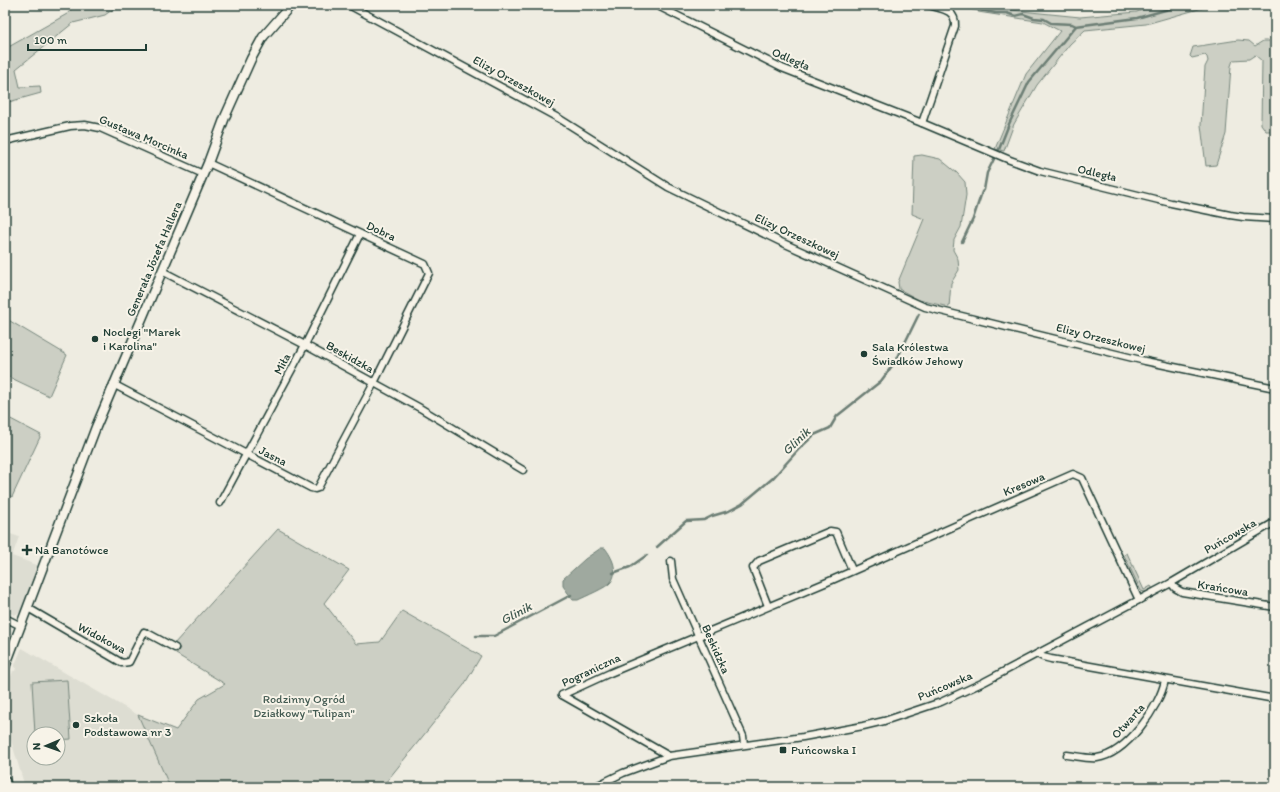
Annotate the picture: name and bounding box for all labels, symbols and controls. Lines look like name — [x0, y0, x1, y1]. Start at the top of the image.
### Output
scale bar — [28, 26, 146, 52]
text: 100 m — [34, 33, 67, 47]
street label: Odległa — [770, 45, 812, 73]
street label: Elizy Orzeszkowej — [471, 53, 557, 109]
street label: Gustawa Morcinka — [97, 112, 192, 162]
street label: Odległa — [1076, 162, 1118, 184]
street label: Generała Józefa Hallera — [123, 199, 185, 319]
street label: Elizy Orzeszkowej — [753, 210, 842, 262]
street label: Dobra — [364, 218, 398, 244]
street label: Elizy Orzeszkowej — [1055, 320, 1147, 356]
place label: Noclegi "Marek i Karolina" — [103, 325, 181, 353]
marker: Noclegi "Marek i Karolina" — [90, 334, 100, 344]
street label: Beskidzka — [324, 338, 377, 376]
place label: Sala Królestwa Świadków Jehowy — [872, 340, 964, 368]
marker: Sala Królestwa Świadków Jehowy — [859, 349, 869, 359]
street label: Miła — [271, 351, 293, 377]
water label: Glinik — [779, 423, 814, 458]
street label: Jasna — [257, 443, 289, 469]
street label: Kresowa — [1001, 469, 1048, 499]
street label: Puńcowska — [1201, 515, 1259, 557]
place label: Na Banotówce — [35, 543, 109, 557]
marker: Na Banotówce — [22, 545, 32, 555]
street label: Krańcowa — [1197, 577, 1250, 599]
water label: Glinik — [498, 598, 535, 627]
street label: Widokowa — [75, 619, 129, 657]
street label: Beskidzka — [699, 622, 733, 677]
street label: Pograniczna — [559, 650, 623, 690]
street label: Puńcowska — [916, 668, 975, 704]
park label: Rodzinny Ogród Działkowy "Tulipan" — [253, 692, 355, 720]
street label: Otwarta — [1108, 700, 1148, 742]
place label: Szkoła Podstawowa nr 3 — [84, 711, 172, 739]
marker: Szkoła Podstawowa nr 3 — [71, 720, 81, 730]
north arrow — [26, 726, 66, 766]
text: N — [30, 742, 43, 750]
place label: Puńcowska I — [791, 743, 856, 757]
marker: Puńcowska I — [778, 745, 788, 755]

